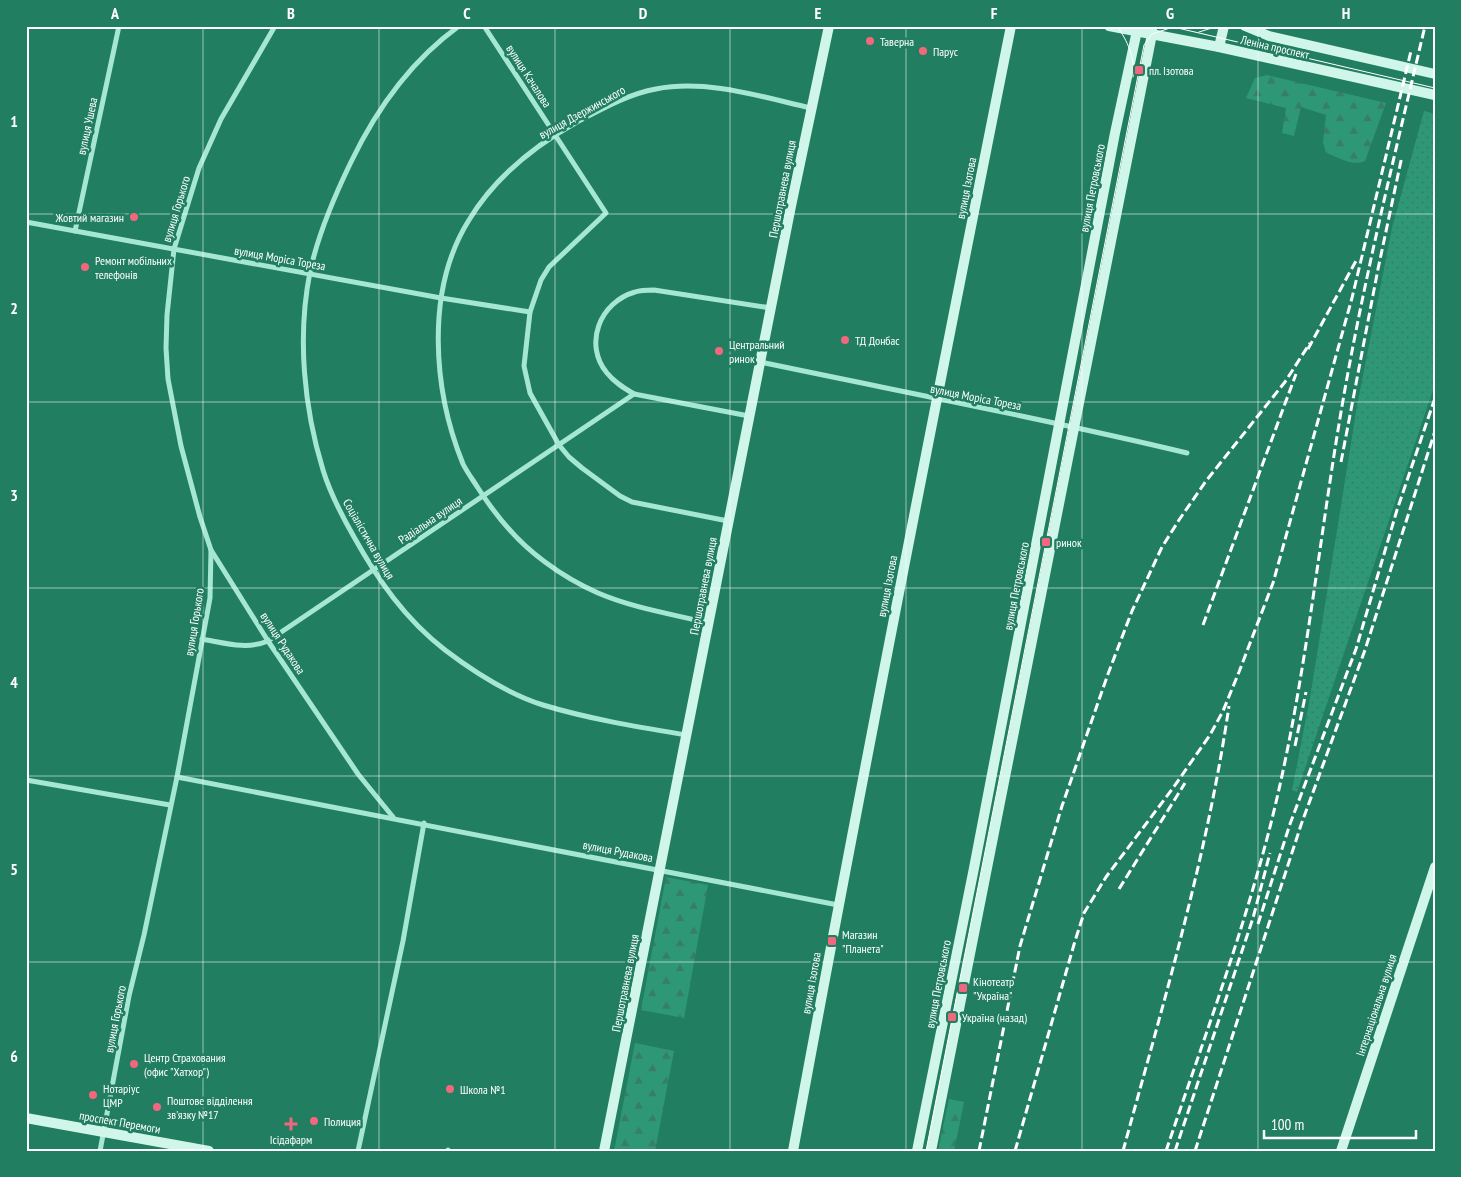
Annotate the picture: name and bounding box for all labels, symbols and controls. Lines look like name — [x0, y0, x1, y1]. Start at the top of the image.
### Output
text: A — [110, 3, 120, 23]
text: B — [287, 3, 295, 23]
text: C — [463, 3, 471, 23]
text: D — [639, 3, 648, 23]
text: E — [815, 3, 822, 23]
text: F — [991, 3, 998, 23]
text: G — [1166, 3, 1174, 23]
text: H — [1342, 3, 1350, 23]
street label: Леніна проспект — [1238, 32, 1311, 62]
place label: Таверна — [880, 34, 914, 49]
marker: Таверна — [864, 35, 876, 47]
street label: вулиця Качалова — [503, 42, 555, 110]
place label: Парус — [933, 44, 959, 59]
marker: Парус — [917, 45, 929, 57]
place label: пл. Ізотова — [1149, 63, 1194, 78]
marker: пл. Ізотова — [1133, 64, 1145, 76]
street label: вулиця Дзержинського — [536, 82, 628, 142]
street label: вулиця Ушева — [74, 96, 100, 156]
text: 1 — [10, 111, 18, 131]
street label: Першотравнева вулиця — [765, 139, 799, 239]
street label: вулиця Петровського — [1076, 143, 1108, 233]
street label: вулиця Ізотова — [953, 156, 979, 220]
street label: вулиця Горького — [159, 174, 193, 244]
place label: Жовтий магазин — [54, 210, 124, 225]
marker: Жовтий магазин — [128, 211, 140, 223]
street label: вулиця Моріса Тореза — [233, 243, 327, 273]
place label: Ремонт мобільних телефонів — [95, 253, 172, 282]
marker: Ремонт мобільних телефонів — [79, 261, 91, 273]
text: 2 — [10, 298, 18, 318]
place label: ТД Донбас — [855, 333, 900, 348]
marker: ТД Донбас — [839, 334, 851, 346]
place label: Центральний ринок — [729, 337, 785, 366]
marker: Центральний ринок — [713, 345, 725, 357]
street label: вулиця Моріса Тореза — [929, 381, 1023, 413]
text: 3 — [10, 485, 18, 505]
street label: Радіальна вулиця — [395, 493, 465, 547]
street label: Соціалістична вулиця — [340, 496, 398, 582]
place label: ринок — [1056, 535, 1082, 550]
street label: Першотравнева вулиця — [686, 536, 720, 636]
marker: ринок — [1040, 536, 1052, 548]
street label: вулиця Петровського — [1000, 541, 1032, 631]
street label: вулиця Ізотова — [874, 554, 900, 618]
street label: вулиця Горького — [181, 587, 207, 657]
street label: вулиця Рудакова — [257, 609, 309, 677]
text: 4 — [10, 672, 18, 692]
street label: вулиця Рудакова — [582, 837, 654, 865]
text: 5 — [10, 859, 18, 879]
place label: Магазин "Планета" — [842, 927, 884, 956]
street label: Першотравнева вулиця — [608, 933, 642, 1033]
marker: Магазин "Планета" — [826, 935, 838, 947]
street label: вулиця Петровського — [922, 939, 954, 1029]
street label: вулиця Ізотова — [798, 951, 824, 1015]
street label: Інтернаціональна вулиця — [1352, 952, 1400, 1058]
place label: Кінотеатр "Україна" — [973, 974, 1014, 1003]
marker: Кінотеатр "Україна" — [957, 982, 969, 994]
street label: вулиця Горького — [101, 984, 129, 1054]
place label: Україна (назад) — [962, 1010, 1027, 1025]
marker: Україна (назад) — [946, 1011, 958, 1023]
text: 6 — [10, 1046, 18, 1066]
place label: Центр Страхования (офис "Хатхор") — [144, 1050, 226, 1079]
marker: Центр Страхования (офис "Хатхор") — [128, 1058, 140, 1070]
place label: Нотаріус ЦМР — [103, 1081, 140, 1110]
place label: Школа №1 — [460, 1082, 506, 1097]
marker: Школа №1 — [444, 1083, 456, 1095]
marker: Нотаріус ЦМР — [87, 1089, 99, 1101]
place label: Поштове відділення зв'язку №17 — [167, 1093, 253, 1122]
marker: Поштове відділення зв'язку №17 — [151, 1101, 163, 1113]
street label: проспект Перемоги — [78, 1107, 162, 1137]
scale bar — [1264, 1107, 1416, 1139]
place label: Полиция — [324, 1114, 361, 1129]
marker: Полиция — [308, 1115, 320, 1127]
text: 100 m — [1271, 1115, 1304, 1134]
marker: Ісідафарм — [285, 1118, 297, 1130]
place label: Ісідафарм — [270, 1132, 312, 1147]

